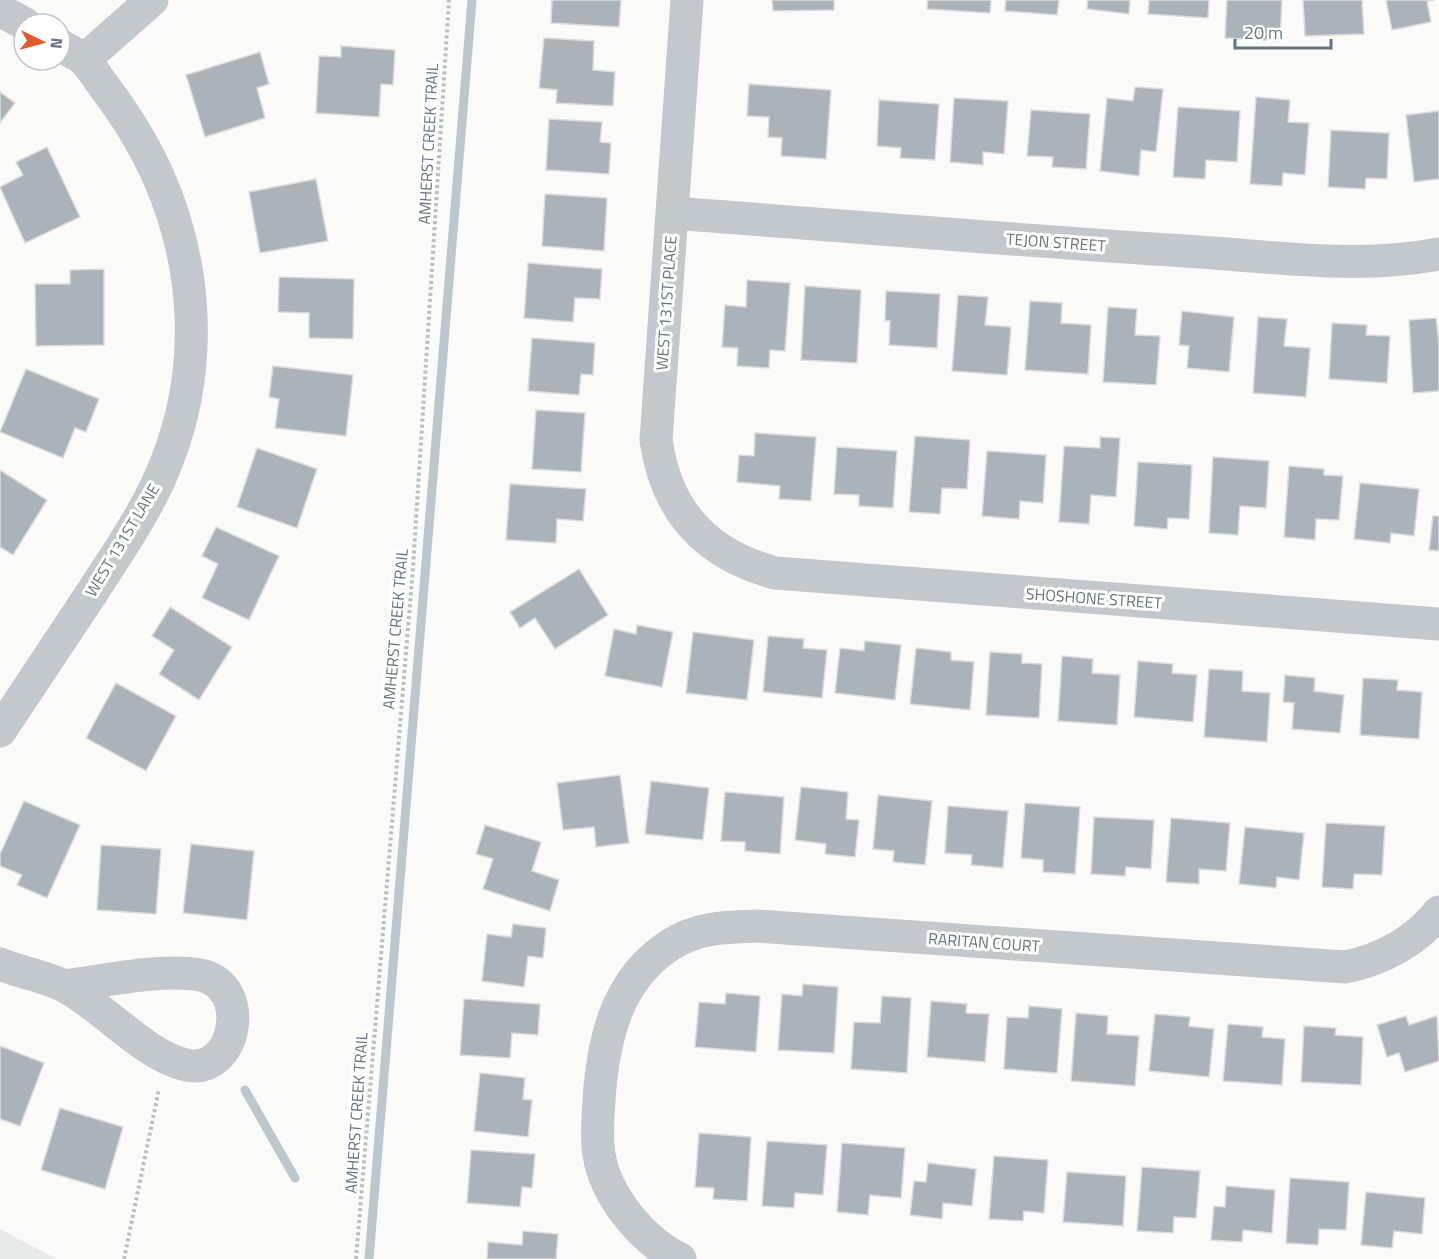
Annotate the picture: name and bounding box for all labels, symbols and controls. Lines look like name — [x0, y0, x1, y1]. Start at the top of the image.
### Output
north arrow — [12, 12, 72, 72]
scale bar — [1235, 12, 1331, 50]
text: 20 m — [1244, 19, 1283, 46]
text: N — [45, 37, 69, 50]
street label: AMHERST CREEK TRAIL — [412, 63, 444, 225]
street label: TEJON STREET — [1005, 227, 1107, 257]
street label: WEST 131ST PLACE — [649, 235, 683, 371]
street label: WEST 131ST LANE — [79, 479, 165, 601]
street label: AMHERST CREEK TRAIL — [376, 547, 414, 710]
street label: SHOSHONE STREET — [1025, 581, 1163, 615]
street label: RARITAN COURT — [927, 926, 1041, 958]
street label: AMHERST CREEK TRAIL — [338, 1031, 374, 1194]

